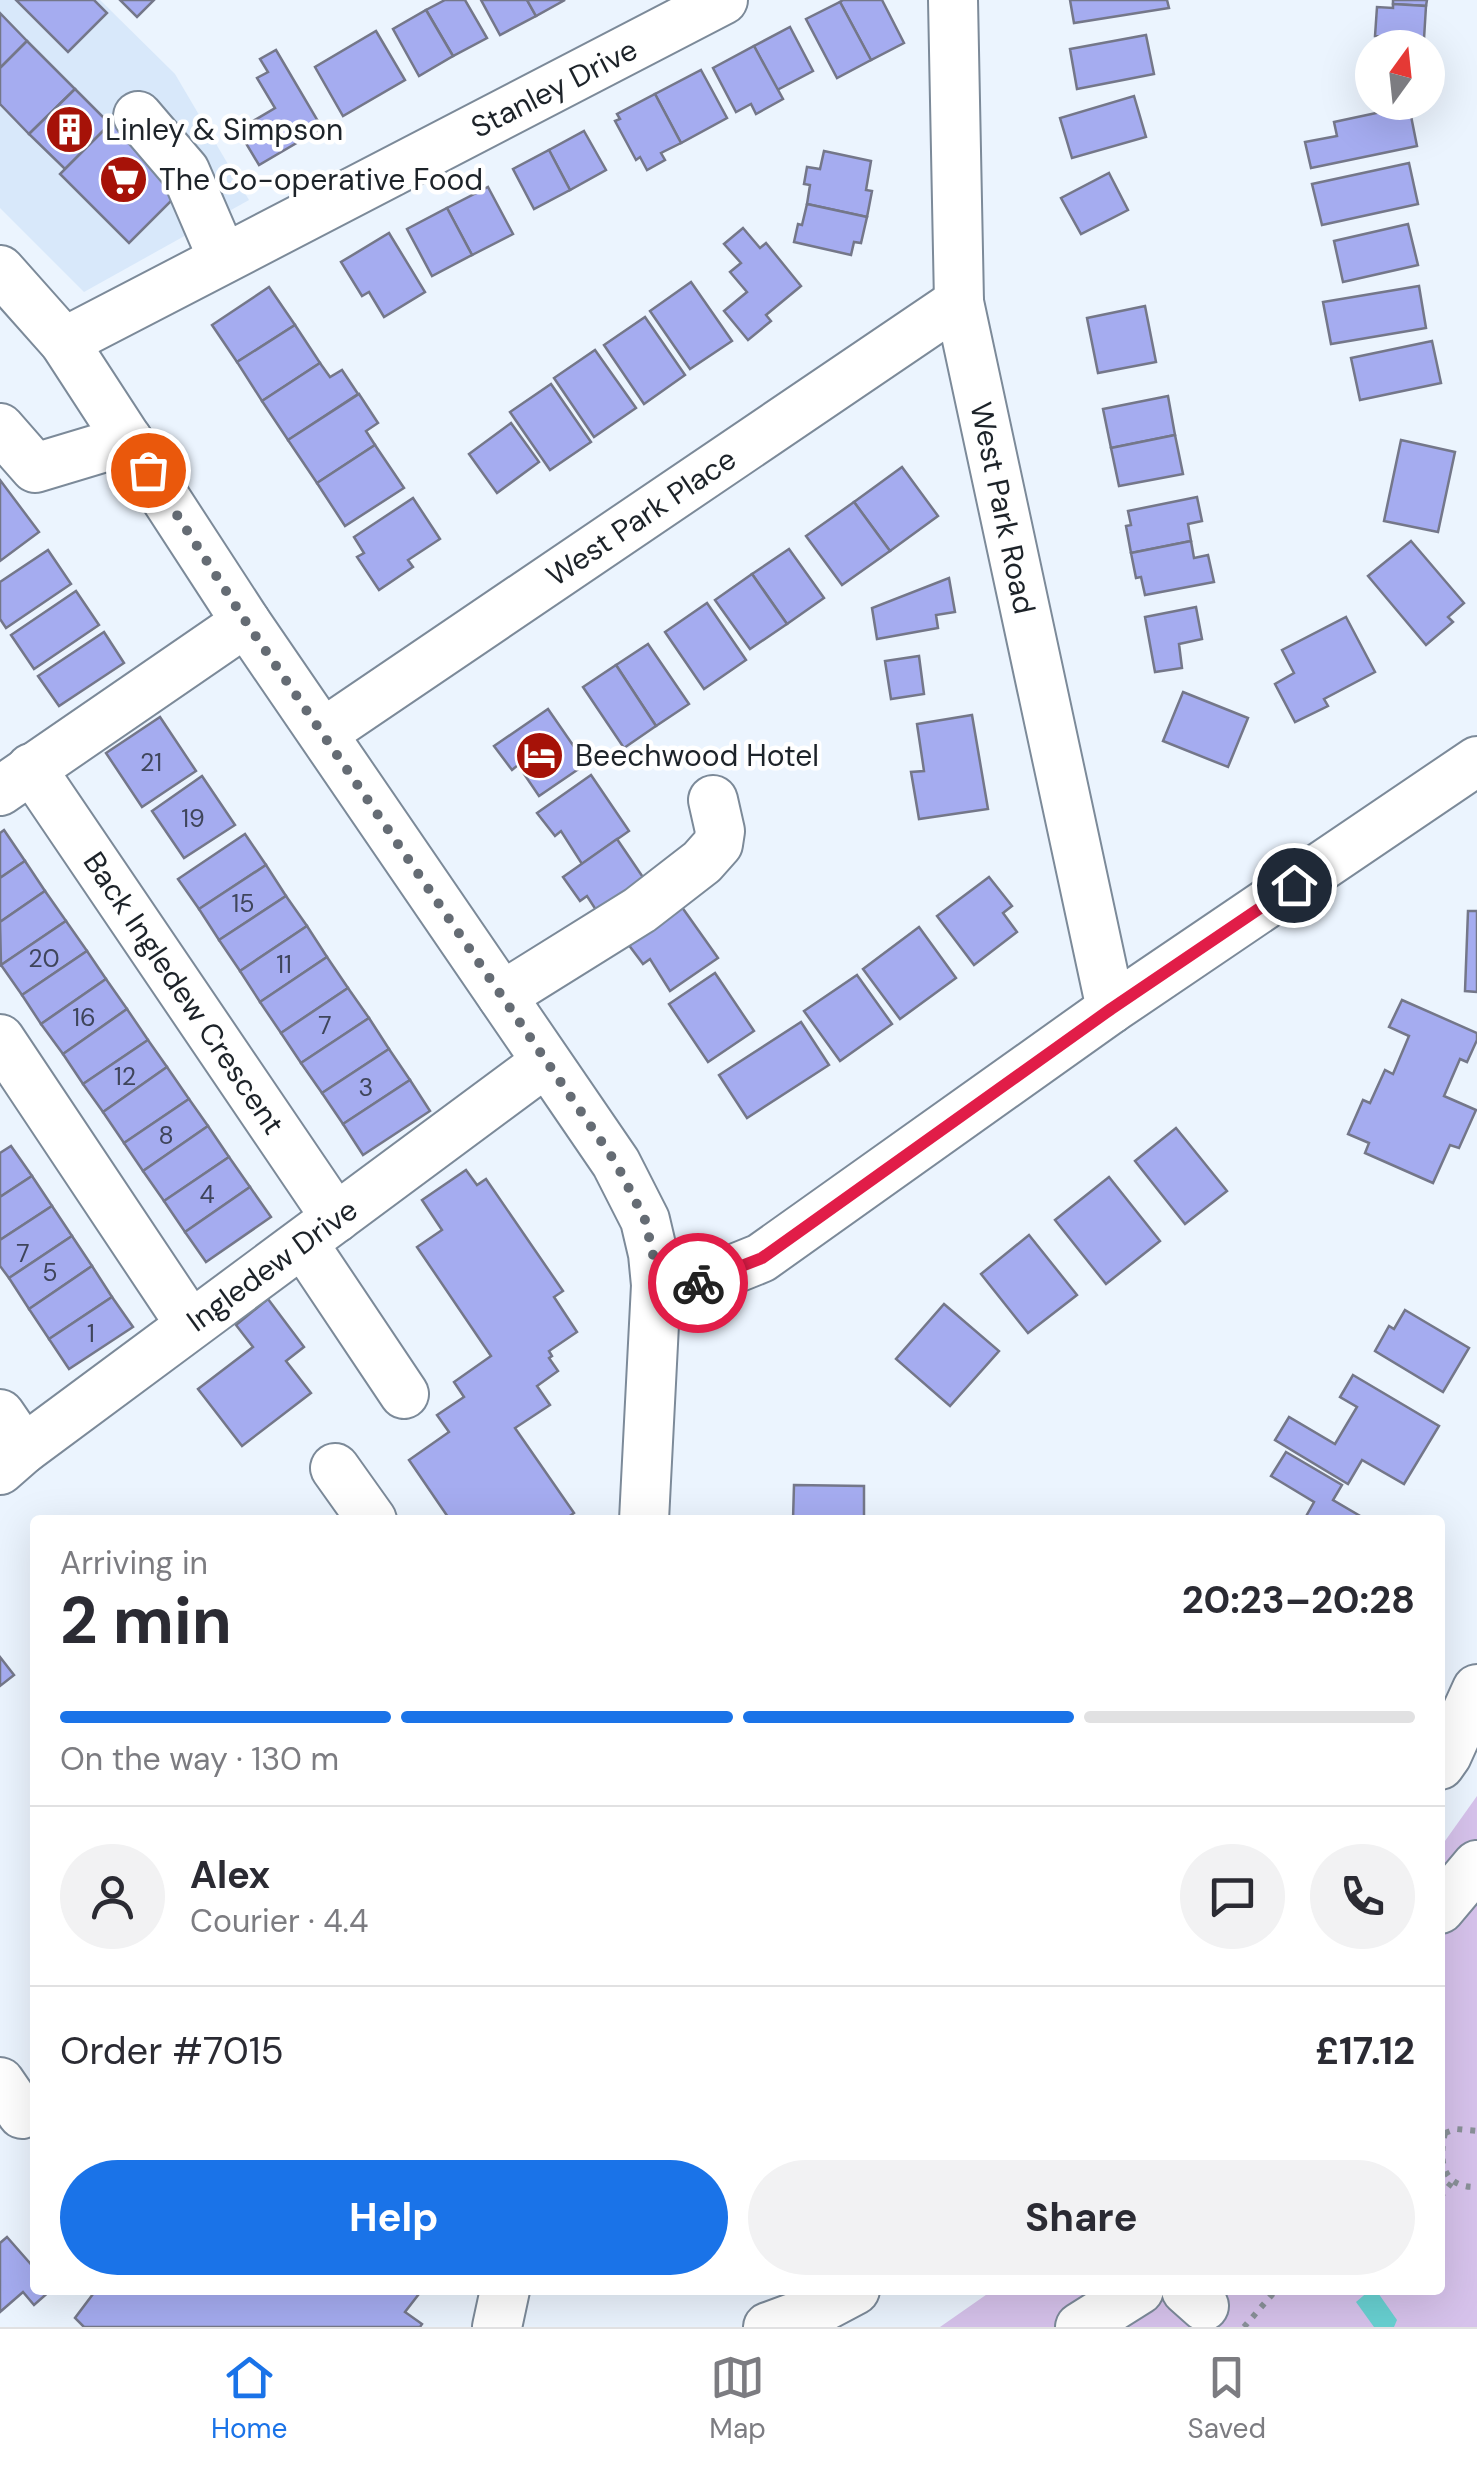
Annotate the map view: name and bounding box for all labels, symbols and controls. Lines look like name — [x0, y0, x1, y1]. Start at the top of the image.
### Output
street label: Stanley Drive — [464, 29, 644, 147]
north arrow — [1355, 30, 1445, 120]
map controls — [1355, 30, 1445, 120]
building icon: Linley & Simpson — [44, 103, 96, 155]
place label: Linley & Simpson — [105, 110, 343, 149]
supermarket icon: The Co-operative Food — [98, 153, 150, 205]
place label: The Co-operative Food — [159, 160, 483, 199]
street label: West Park Road — [961, 398, 1045, 618]
pin — [106, 428, 191, 513]
street label: West Park Place — [539, 439, 743, 595]
icon: bag — [121, 443, 176, 498]
hotel icon: Beechwood Hotel — [514, 729, 566, 781]
place label: Beechwood Hotel — [575, 736, 819, 775]
house number: 21 — [140, 746, 162, 779]
house number: 19 — [181, 802, 205, 835]
pin — [1252, 843, 1337, 928]
street label: Back Ingledew Crescent — [75, 844, 293, 1142]
icon: home — [1267, 858, 1322, 913]
house number: 15 — [231, 887, 255, 920]
house number: 20 — [28, 942, 60, 975]
house number: 11 — [276, 948, 292, 981]
house number: 16 — [72, 1001, 96, 1034]
house number: 7 — [318, 1009, 332, 1042]
house number: 12 — [114, 1060, 136, 1093]
house number: 3 — [359, 1071, 373, 1104]
house number: 8 — [158, 1119, 174, 1152]
house number: 4 — [199, 1178, 215, 1211]
street label: Ingledew Drive — [179, 1190, 365, 1340]
courier — [648, 1233, 748, 1333]
house number: 7 — [16, 1237, 30, 1270]
house number: 5 — [42, 1256, 58, 1289]
icon: bike — [671, 1256, 726, 1311]
house number: 1 — [87, 1317, 95, 1350]
text: Arriving in — [60, 1542, 208, 1584]
text: 20:23–20:28 — [1182, 1575, 1415, 1625]
text: 2 min — [60, 1579, 232, 1663]
text: On the way · 130 m — [60, 1738, 339, 1780]
button: person — [60, 1844, 165, 1949]
button: chat — [1180, 1844, 1285, 1949]
button: phone — [1310, 1844, 1415, 1949]
text: Alex — [190, 1850, 270, 1900]
text: Courier · 4.4 — [190, 1900, 368, 1942]
text: Order #7015 — [60, 2026, 284, 2076]
text: £17.12 — [1315, 2026, 1415, 2076]
button: Help — [60, 2160, 728, 2275]
button: Share — [748, 2160, 1415, 2275]
tab: Home — [211, 2350, 287, 2447]
tab: Map — [709, 2350, 766, 2447]
tab: Saved — [1188, 2350, 1266, 2447]

